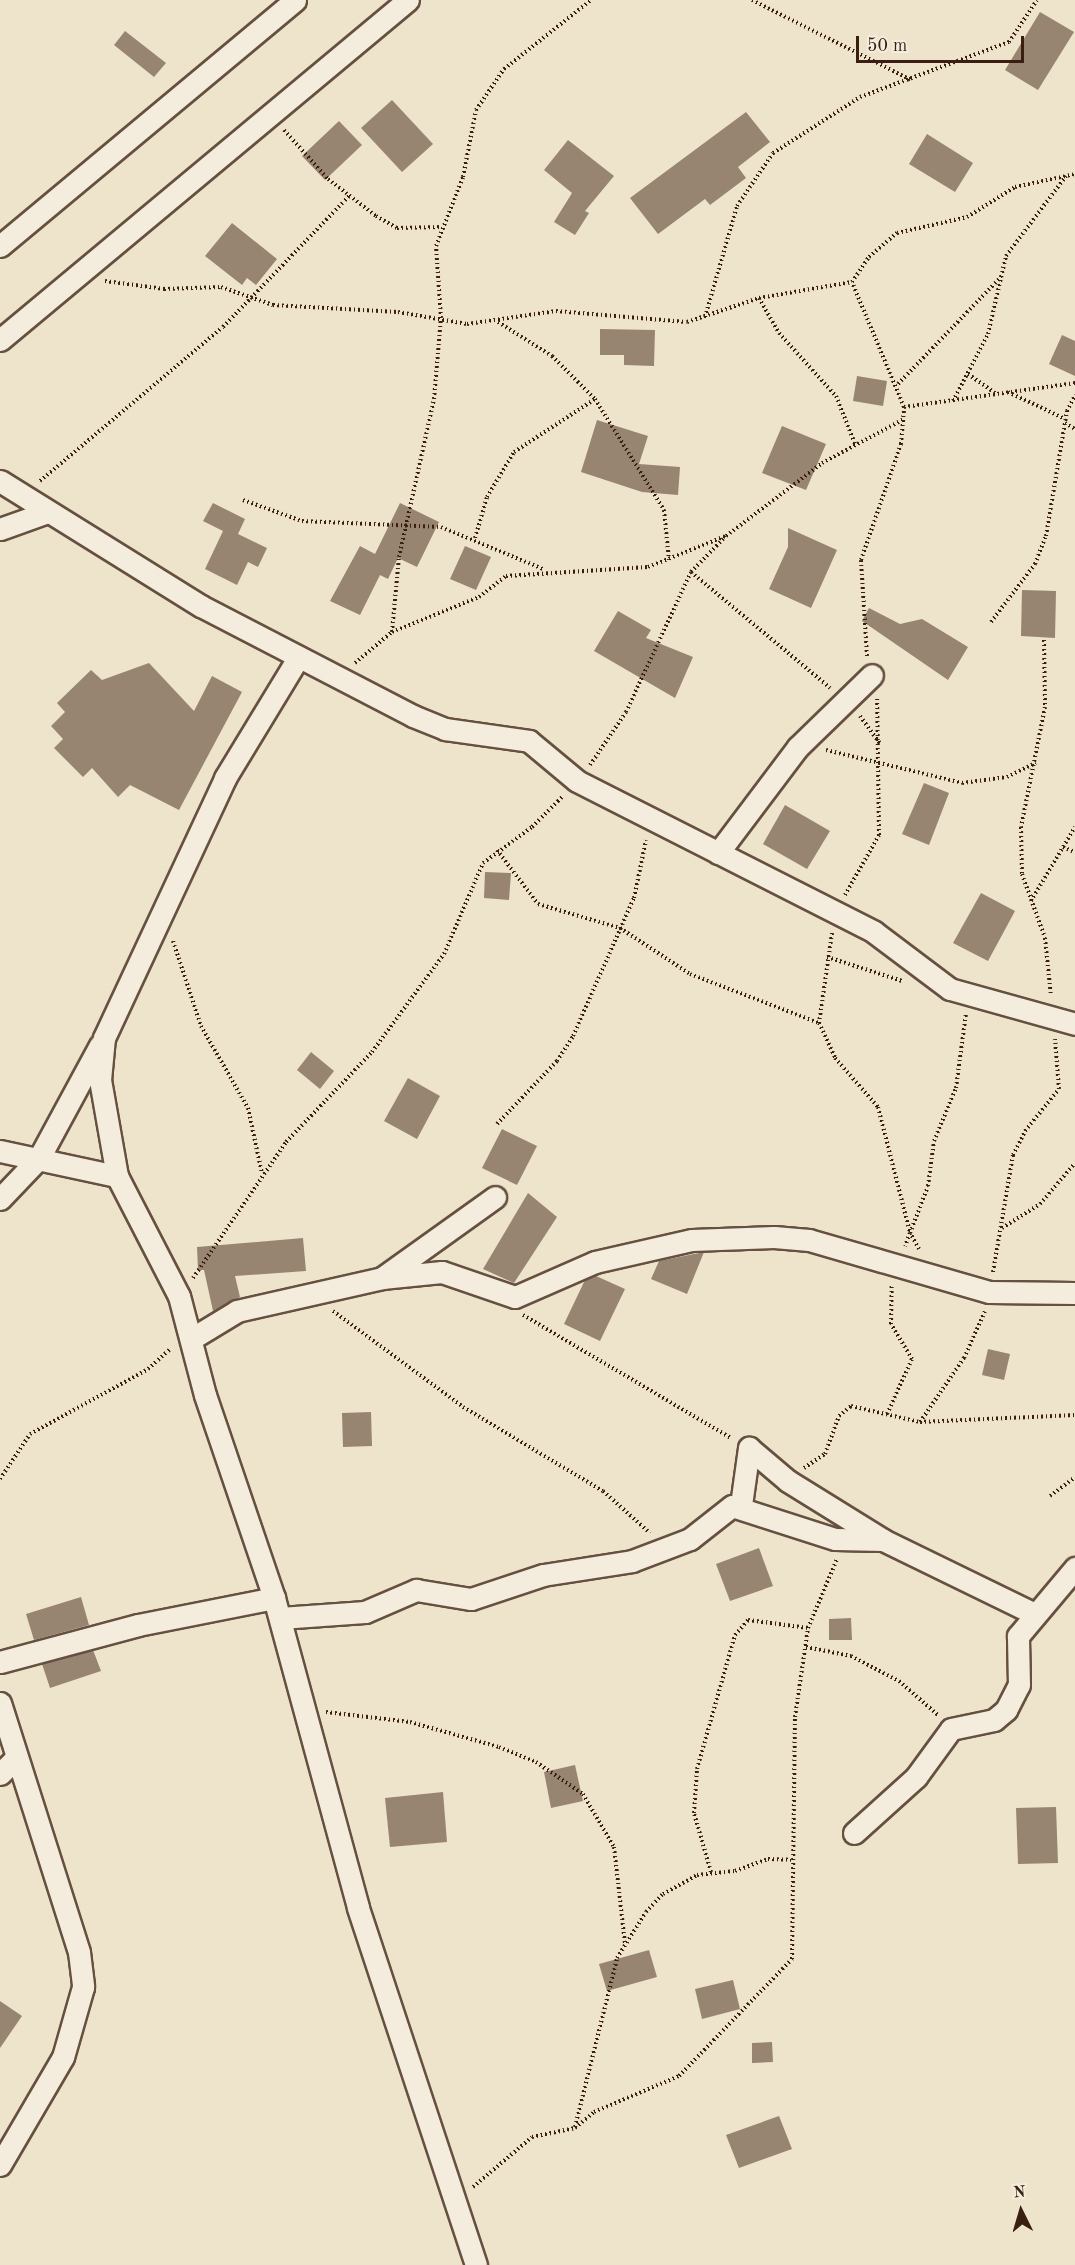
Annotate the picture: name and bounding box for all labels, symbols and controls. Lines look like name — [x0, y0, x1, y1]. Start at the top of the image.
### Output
scale bar — [859, 24, 1027, 62]
text: 50 m — [867, 37, 907, 55]
north arrow — [991, 2181, 1051, 2241]
text: N — [1013, 2185, 1026, 2202]

